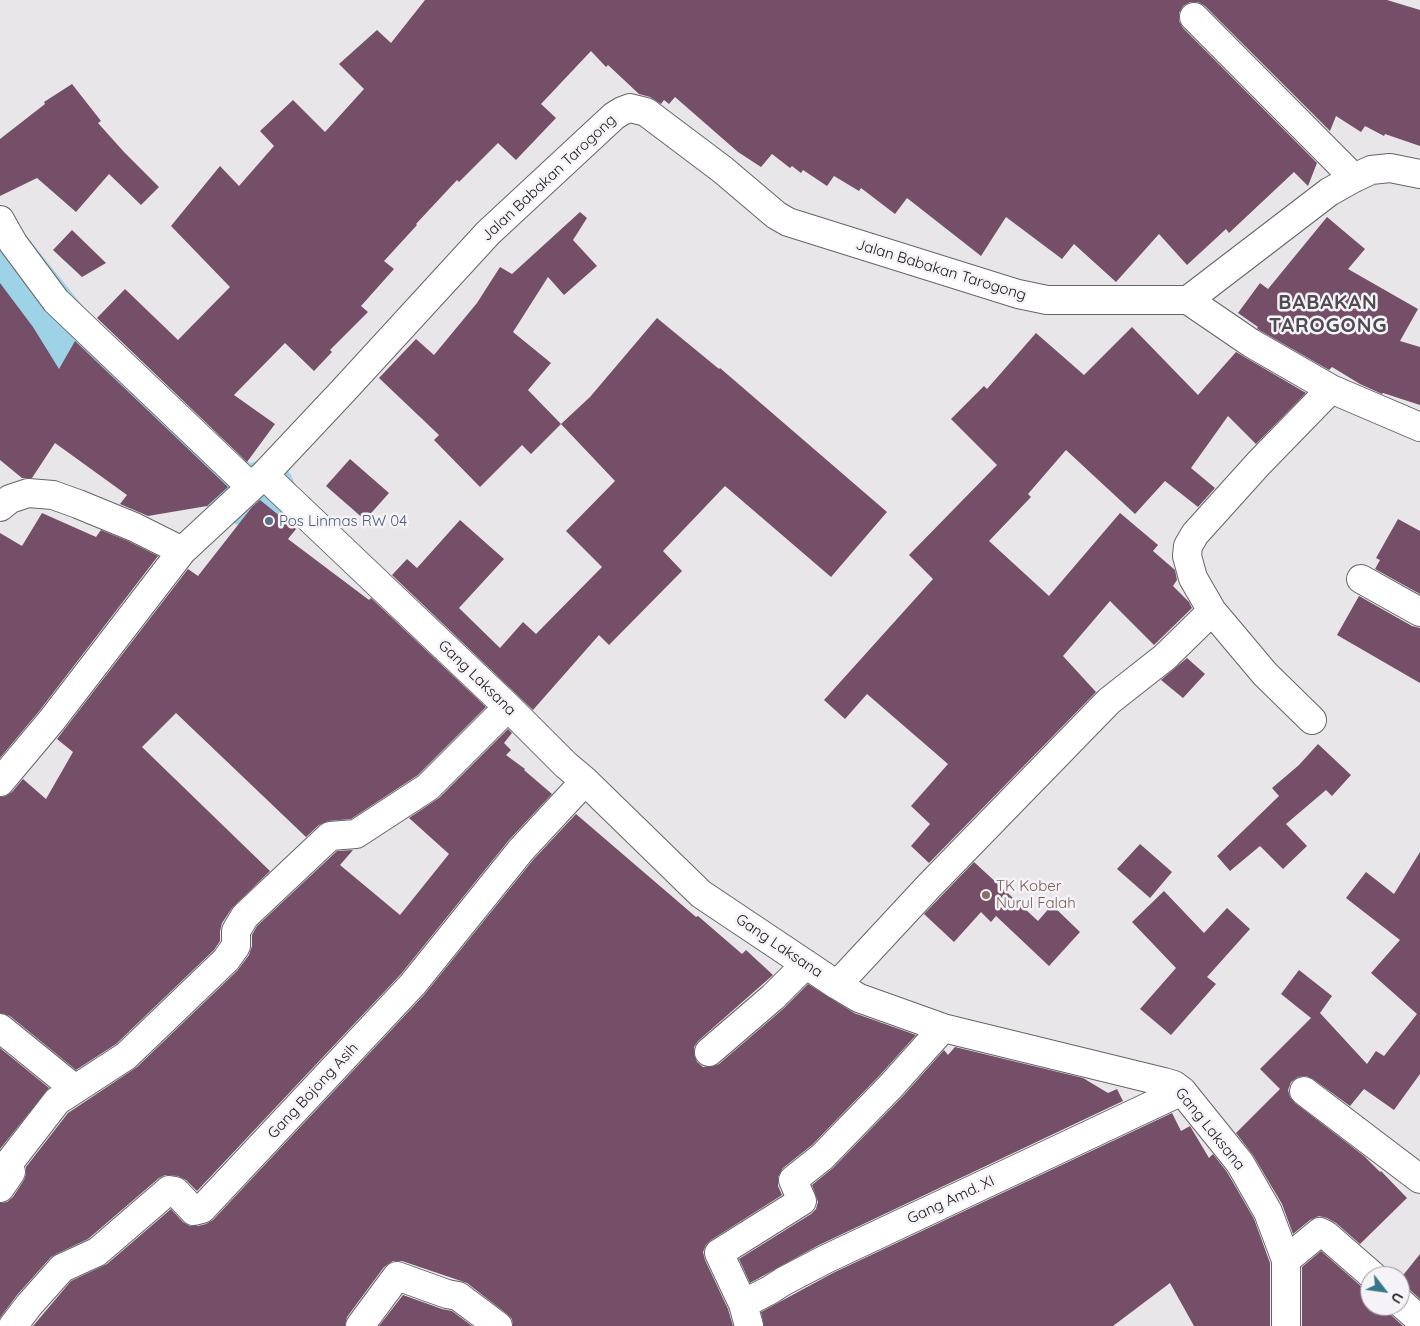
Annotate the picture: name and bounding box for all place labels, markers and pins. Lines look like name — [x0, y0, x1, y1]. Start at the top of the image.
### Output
place label: Pos Linmas RW 04 — [279, 512, 407, 530]
marker: Pos Linmas RW 04 — [263, 515, 275, 527]
place label: TK Kober Nurul Falah — [996, 877, 1076, 912]
marker: TK Kober Nurul Falah — [980, 889, 992, 901]

